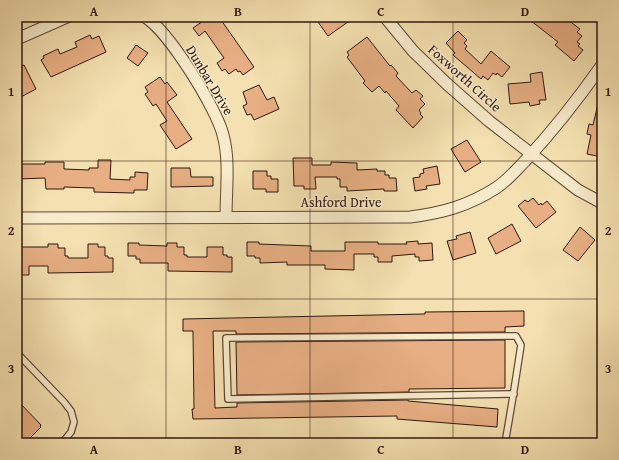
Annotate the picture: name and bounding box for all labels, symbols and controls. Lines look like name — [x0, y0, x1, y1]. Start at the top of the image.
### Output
text: A — [90, 2, 99, 21]
text: B — [234, 2, 242, 21]
text: C — [377, 2, 385, 21]
text: D — [521, 2, 529, 21]
street label: Foxworth Circle — [424, 40, 506, 117]
street label: Dunbar Drive — [181, 41, 239, 119]
text: 1 — [8, 82, 14, 101]
text: 1 — [605, 82, 611, 101]
street label: Ashford Drive — [300, 192, 382, 212]
text: 2 — [8, 221, 15, 240]
text: 2 — [605, 221, 612, 240]
text: 3 — [8, 359, 14, 378]
text: 3 — [605, 359, 611, 378]
text: A — [90, 440, 99, 459]
text: B — [234, 440, 242, 459]
text: C — [377, 440, 385, 459]
text: D — [521, 440, 529, 459]

